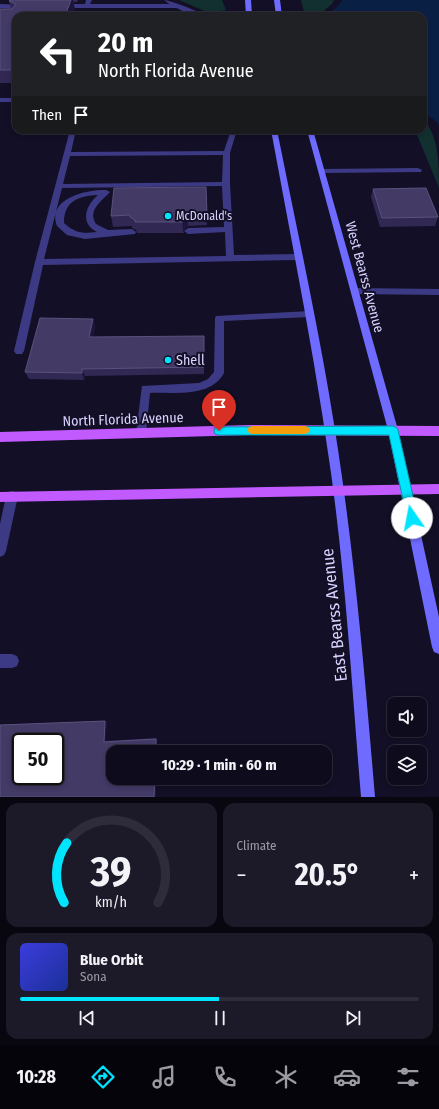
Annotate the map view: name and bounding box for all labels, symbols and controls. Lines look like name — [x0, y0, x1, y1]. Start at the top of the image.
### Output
text: 20 m — [98, 26, 153, 59]
icon: left — [32, 28, 84, 80]
text: North Florida Avenue — [98, 60, 254, 82]
icon: arrive — [70, 104, 92, 126]
text: Then — [32, 106, 62, 124]
place label: McDonald's — [176, 209, 232, 223]
marker: McDonald's — [163, 211, 173, 221]
street label: West Bearss Avenue — [342, 220, 388, 335]
place label: Shell — [176, 352, 205, 369]
marker: Shell — [163, 355, 173, 365]
pin — [202, 390, 236, 431]
icon: arrive — [208, 396, 230, 418]
street label: North Florida Avenue — [62, 409, 184, 430]
position arrow — [391, 497, 433, 539]
street label: East Bearss Avenue — [317, 547, 352, 683]
map controls — [387, 697, 427, 785]
button: sound — [387, 697, 427, 737]
speed limit sign: 50 — [12, 733, 64, 785]
button: layers — [387, 745, 427, 785]
text: 10:29 · 1 min · 60 m — [161, 756, 277, 774]
text: Climate — [237, 838, 277, 853]
text: 39 — [90, 847, 132, 897]
text: 20.5° — [295, 857, 361, 893]
text: − — [237, 862, 246, 889]
text: + — [409, 862, 419, 889]
text: km/h — [95, 894, 127, 911]
text: Blue Orbit — [80, 951, 143, 969]
text: Sona — [80, 969, 107, 984]
icon: previous — [76, 1007, 98, 1029]
icon: pause — [209, 1007, 231, 1029]
icon: next — [342, 1007, 364, 1029]
icon: directions — [89, 1063, 117, 1091]
icon: music — [150, 1063, 178, 1091]
icon: phone — [211, 1063, 239, 1091]
icon: climate — [272, 1063, 300, 1091]
icon: car — [333, 1063, 361, 1091]
icon: filters — [394, 1063, 422, 1091]
text: 10:28 — [17, 1066, 56, 1088]

